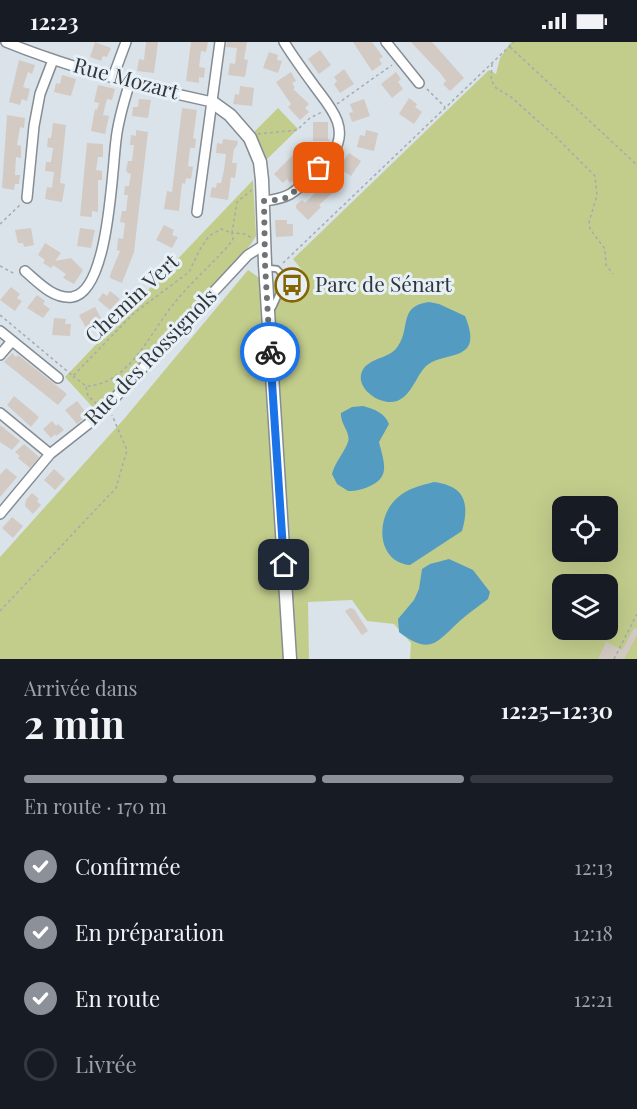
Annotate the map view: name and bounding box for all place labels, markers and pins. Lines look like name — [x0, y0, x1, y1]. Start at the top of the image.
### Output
pin — [293, 142, 344, 193]
bus stop icon: Parc de Sénart — [274, 267, 310, 303]
place label: Parc de Sénart — [315, 269, 452, 297]
pin — [258, 539, 309, 590]

